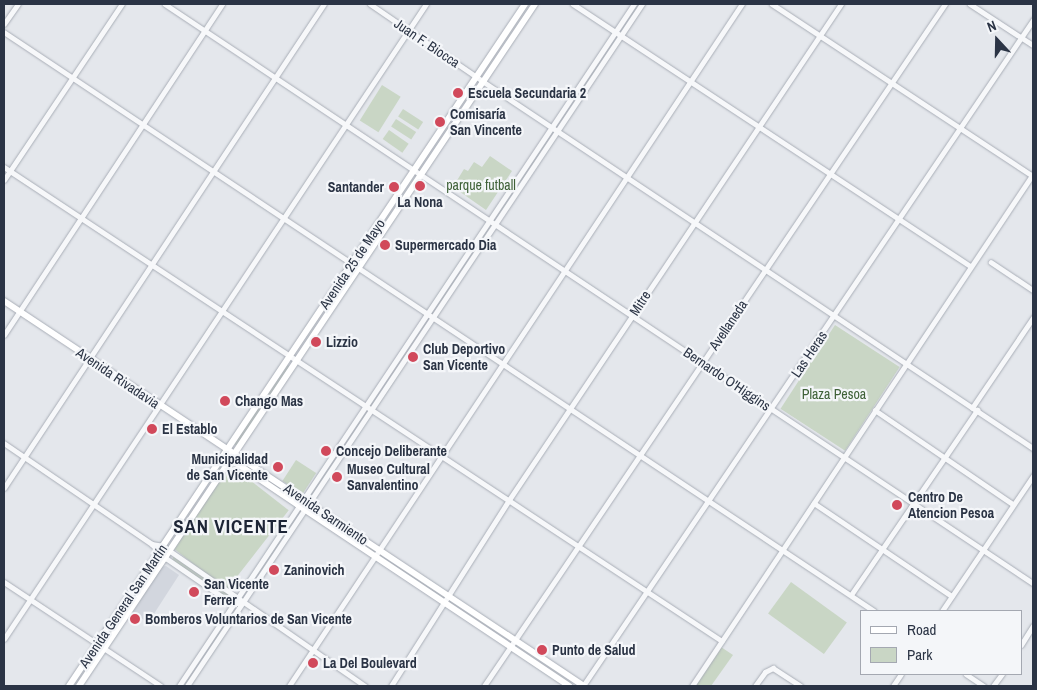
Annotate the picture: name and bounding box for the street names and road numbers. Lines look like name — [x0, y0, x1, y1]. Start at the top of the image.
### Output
street label: Juan F. Biocca — [391, 15, 463, 71]
street label: Avenida 25 de Mayo — [316, 216, 388, 312]
street label: Mitre — [626, 287, 654, 319]
street label: Avellaneda — [705, 297, 751, 353]
street label: Las Heras — [787, 328, 831, 380]
street label: Avenida Rivadavia — [73, 344, 163, 412]
street label: Bernardo O'Higgins — [680, 344, 774, 414]
street label: Avenida Sarmiento — [281, 480, 371, 548]
street label: Avenida General San Martín — [75, 541, 171, 671]

